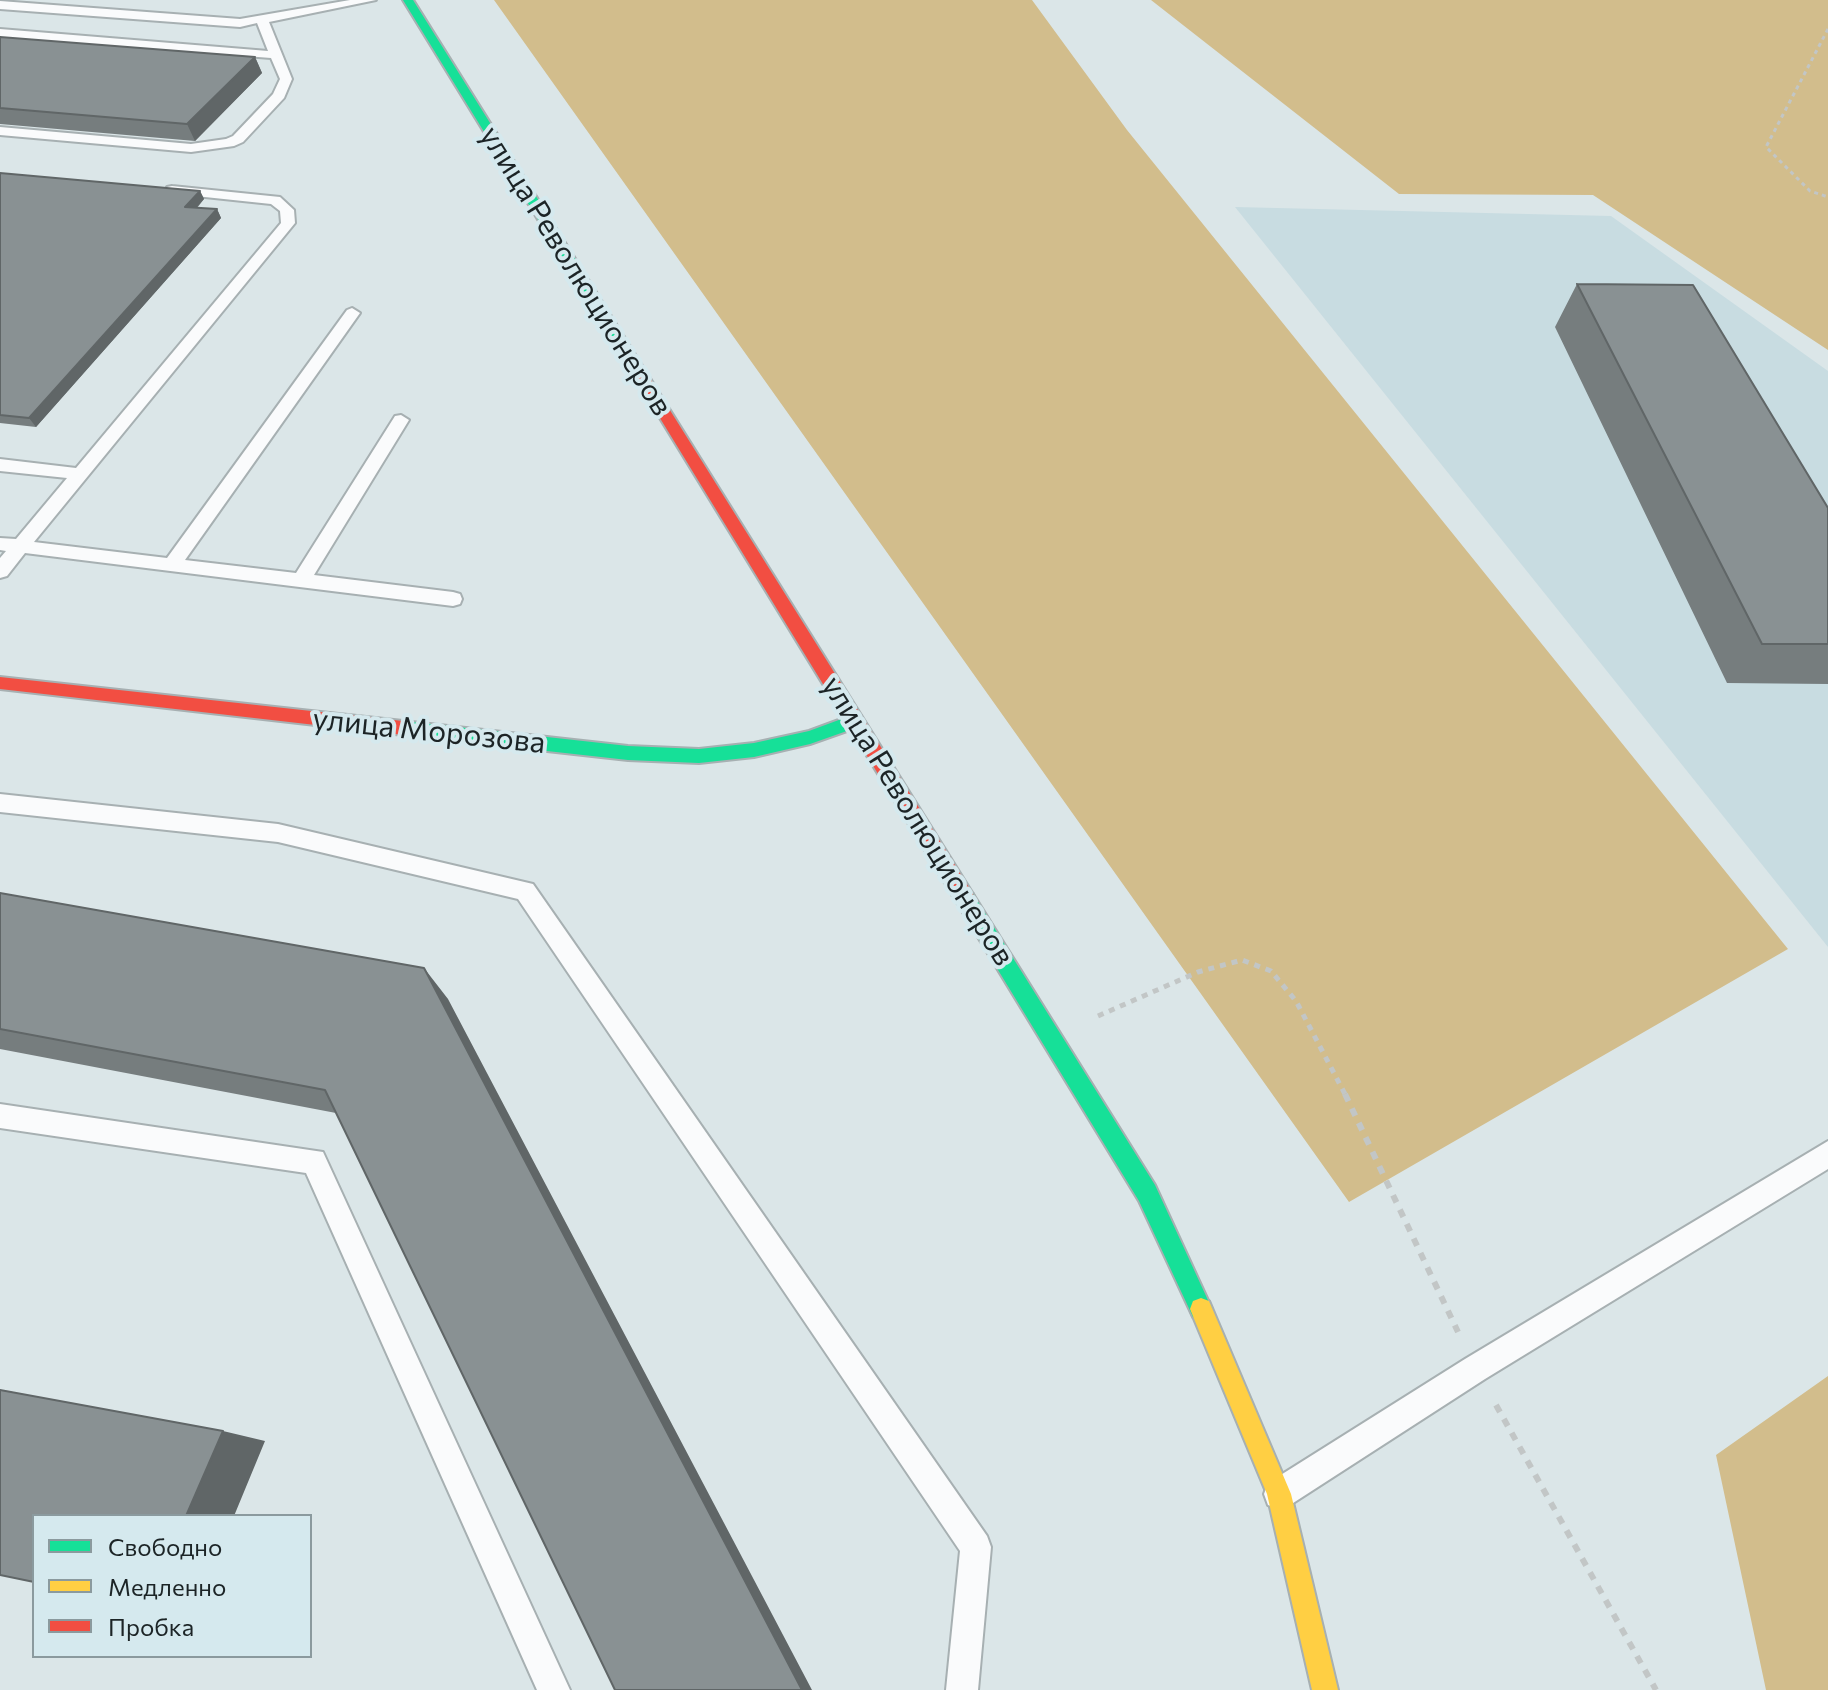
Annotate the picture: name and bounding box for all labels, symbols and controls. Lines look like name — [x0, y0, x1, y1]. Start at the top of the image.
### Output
street label: улица Революционеров — [472, 120, 680, 422]
street label: улица Революционеров — [814, 670, 1022, 972]
street label: улица Морозова — [311, 701, 547, 761]
legend — [32, 1514, 312, 1658]
text: Свободно — [108, 1532, 222, 1561]
text: Медленно — [108, 1572, 226, 1601]
text: Пробка — [108, 1612, 194, 1641]

